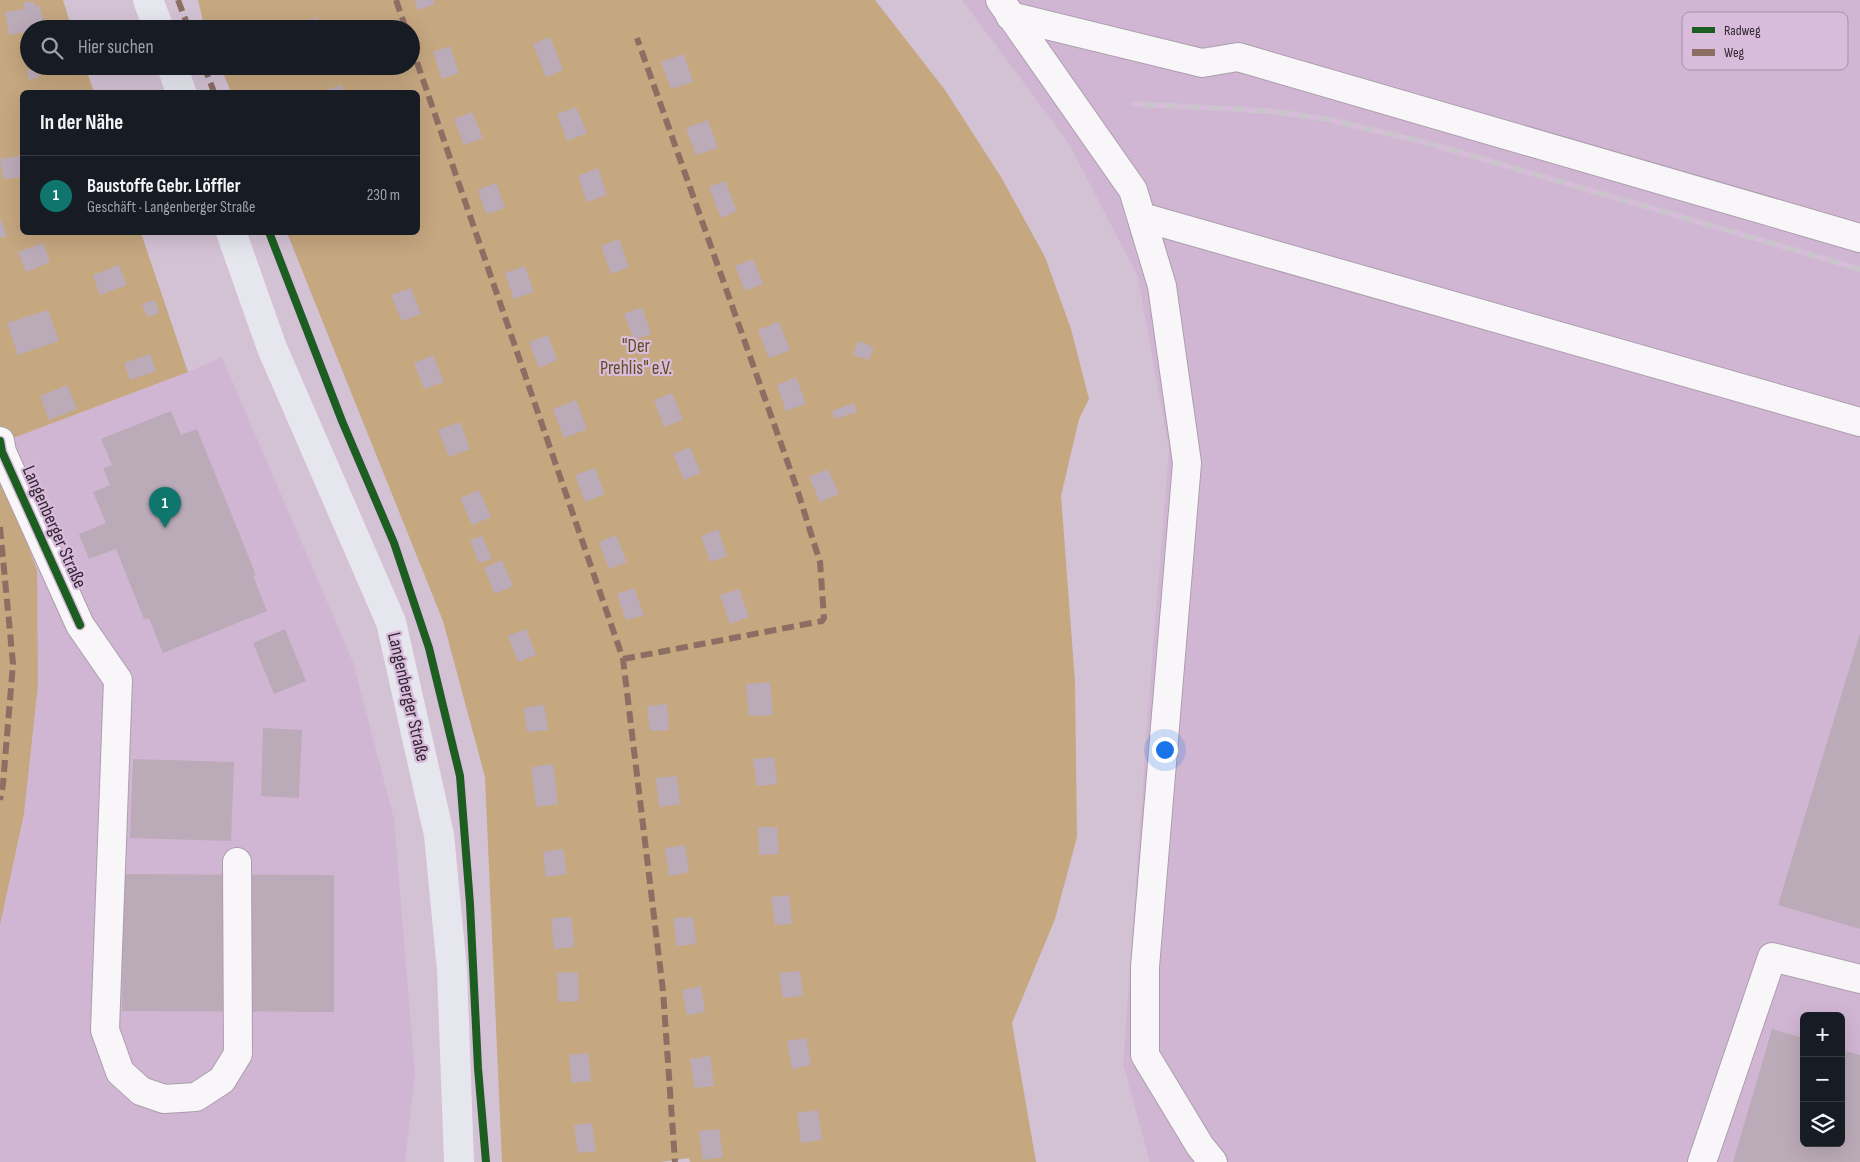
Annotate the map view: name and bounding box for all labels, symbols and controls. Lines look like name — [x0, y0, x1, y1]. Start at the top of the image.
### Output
legend — [1682, 12, 1848, 70]
search box — [20, 20, 420, 75]
text: Radweg — [1724, 22, 1761, 39]
icon: search — [38, 34, 66, 62]
text: Hier suchen — [78, 36, 154, 59]
text: Weg — [1724, 44, 1745, 61]
text: In der Nähe — [40, 110, 123, 135]
text: Baustoffe Gebr. Löffler — [87, 175, 241, 198]
text: 1 — [53, 186, 59, 205]
text: 230 m — [367, 186, 400, 205]
text: Geschäft · Langenberger Straße — [87, 198, 255, 217]
park label: "Der Prehlis" e.V. — [600, 335, 672, 380]
street label: Langenberger Straße — [17, 462, 91, 592]
pin: 1 — [149, 487, 181, 528]
street label: Langenberger Straße — [382, 630, 434, 764]
your location — [1152, 737, 1178, 763]
map controls — [1800, 1012, 1845, 1147]
button: + — [1800, 1012, 1845, 1057]
button: − — [1800, 1057, 1845, 1102]
button: layers — [1800, 1102, 1845, 1147]

